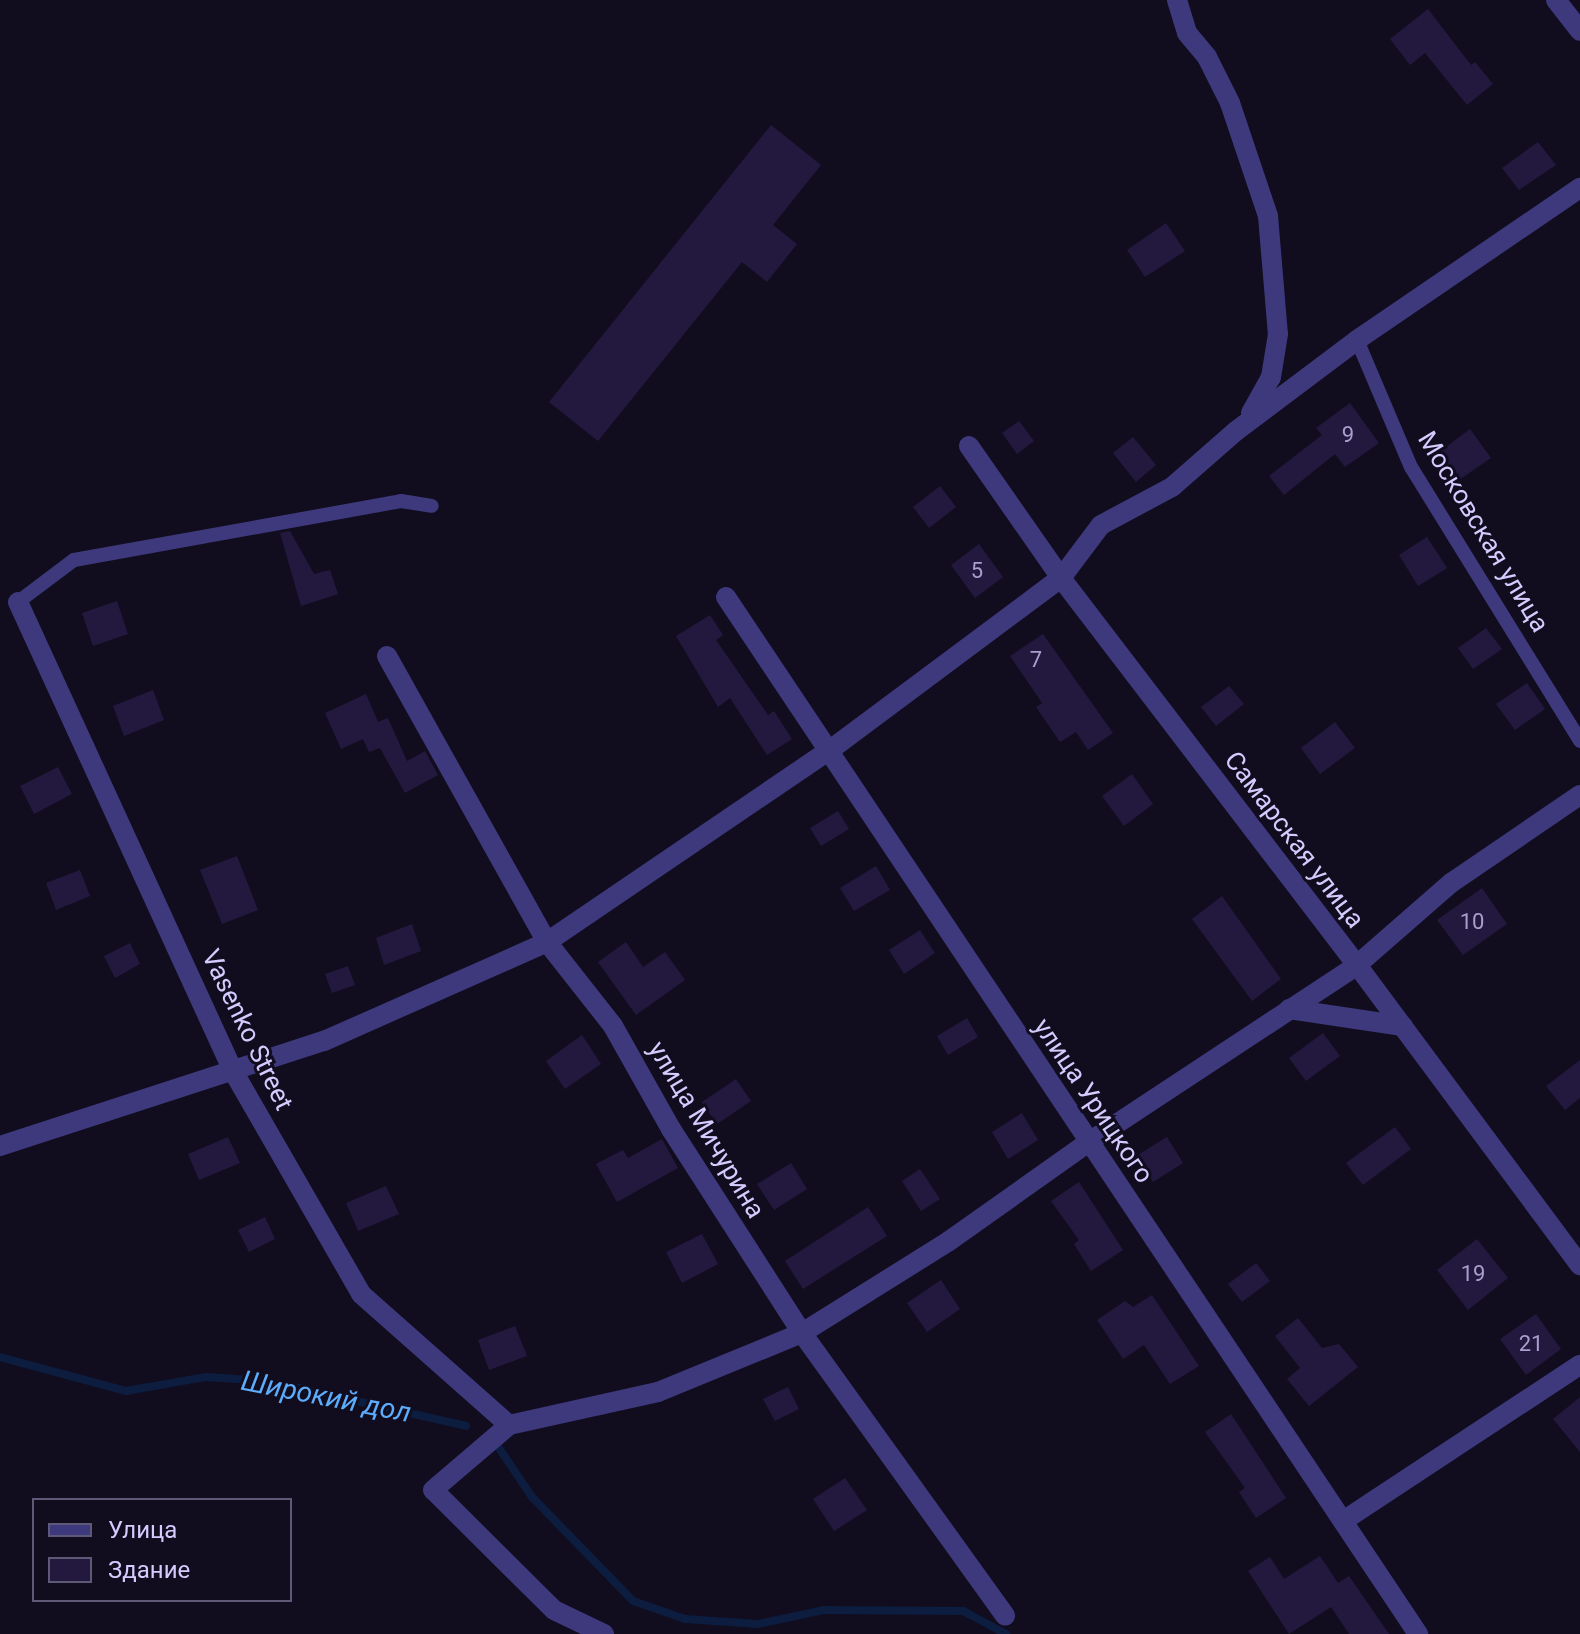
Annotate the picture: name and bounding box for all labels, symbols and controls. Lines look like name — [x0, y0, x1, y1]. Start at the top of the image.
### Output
house number: 9 — [1342, 422, 1354, 448]
street label: Московская улица — [1411, 426, 1555, 638]
house number: 5 — [971, 558, 983, 584]
house number: 7 — [1030, 647, 1042, 673]
street label: Самарская улица — [1217, 746, 1371, 934]
house number: 10 — [1460, 909, 1484, 935]
street label: Vasenko Street — [195, 945, 299, 1115]
street label: улица Урицкого — [1026, 1013, 1160, 1189]
street label: улица Мичурина — [641, 1036, 771, 1224]
house number: 19 — [1461, 1261, 1485, 1287]
house number: 21 — [1519, 1331, 1543, 1357]
water label: Широкий дол — [238, 1364, 414, 1430]
legend — [32, 1498, 292, 1602]
text: Улица — [108, 1516, 177, 1544]
text: Здание — [108, 1556, 190, 1584]

